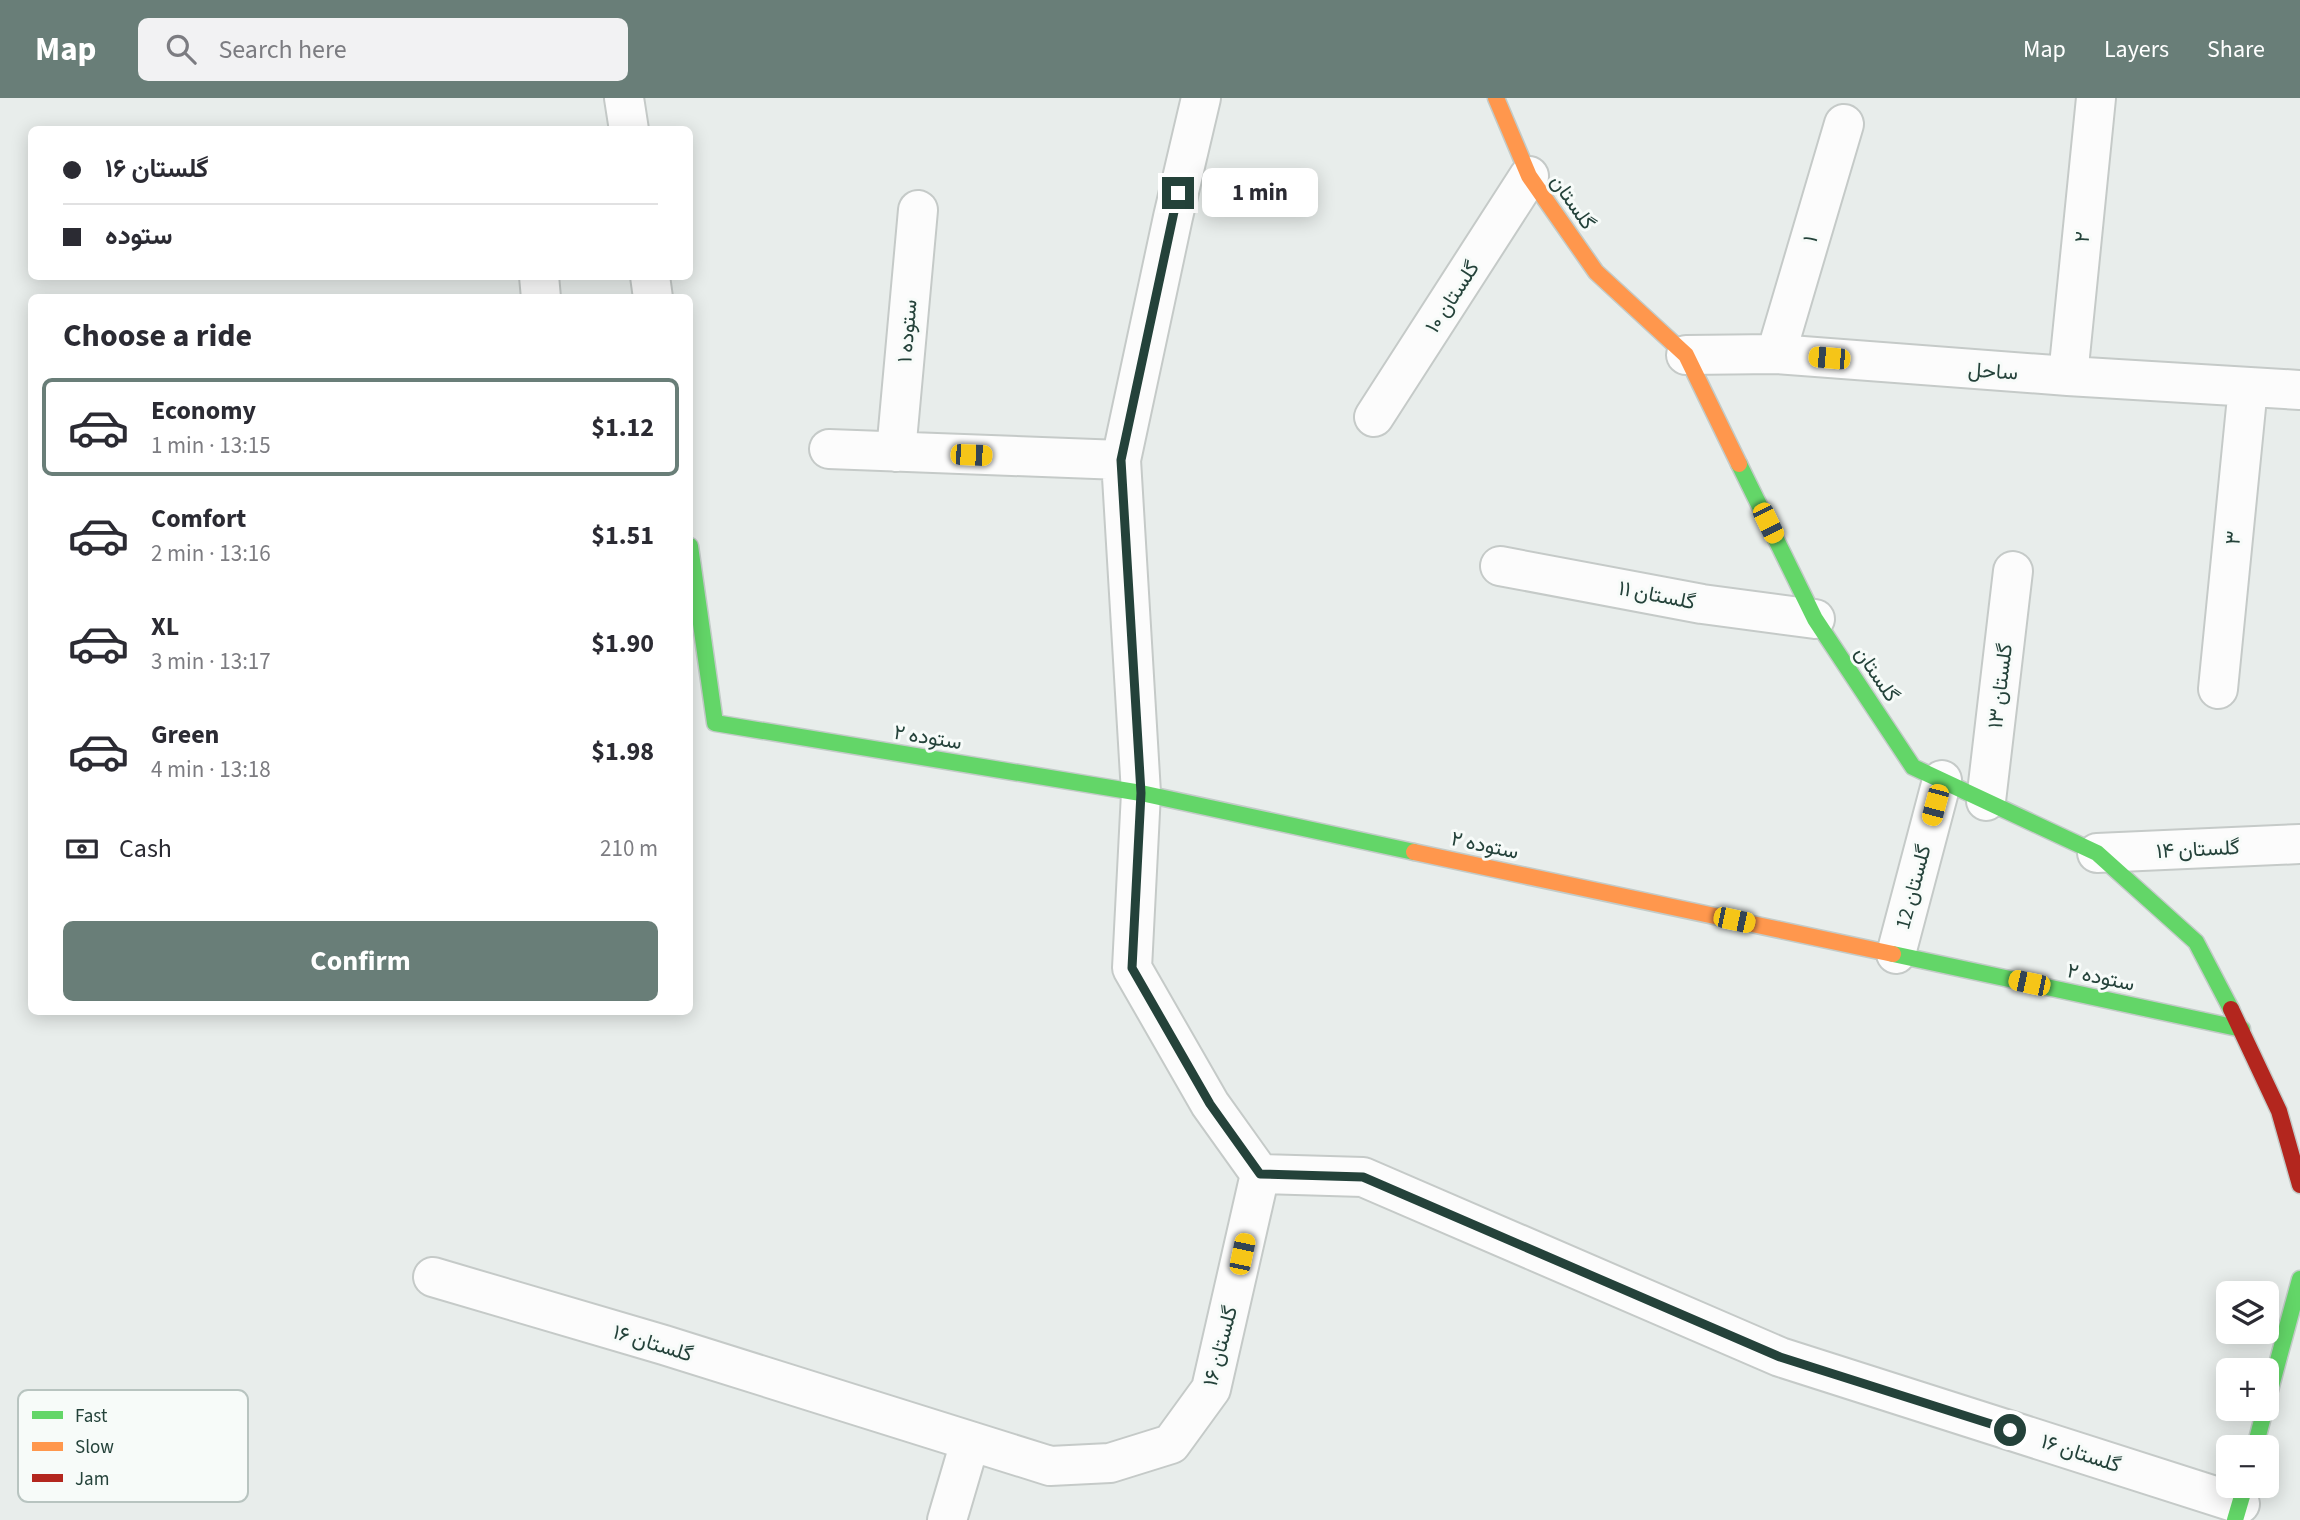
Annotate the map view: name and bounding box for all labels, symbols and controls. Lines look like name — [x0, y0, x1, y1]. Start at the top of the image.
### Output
search box — [138, 18, 628, 81]
text: Map — [35, 26, 96, 73]
icon: search — [162, 30, 200, 68]
text: Search here — [218, 31, 347, 68]
text: Map — [2023, 32, 2066, 67]
text: Layers — [2104, 32, 2169, 67]
text: Share — [2207, 32, 2265, 67]
text: گلستان ۱۶ — [105, 150, 209, 187]
callout: 1 min — [1202, 168, 1318, 217]
street label: گلستان — [1543, 168, 1603, 236]
text: 1 min — [1232, 176, 1288, 209]
route end — [1162, 177, 1194, 209]
text: ستوده — [105, 217, 172, 254]
street label: ۲ — [2067, 230, 2097, 244]
street label: ۱ — [1795, 232, 1825, 246]
street label: گلستان ۱۰ — [1417, 255, 1487, 339]
street label: ستوده ۱ — [889, 298, 925, 364]
text: Choose a ride — [63, 313, 252, 359]
car — [1808, 346, 1851, 370]
street label: ساحل — [1967, 354, 2019, 388]
text: Economy — [151, 392, 256, 429]
icon: car — [67, 396, 130, 459]
text: $1.12 — [591, 409, 654, 446]
text: 1 min · 13:15 — [151, 429, 271, 462]
car — [950, 444, 993, 466]
text: Comfort — [151, 500, 246, 537]
car — [1750, 500, 1787, 546]
icon: car — [67, 504, 130, 567]
text: $1.51 — [591, 517, 654, 554]
street label: ۳ — [2217, 530, 2249, 546]
text: 2 min · 13:16 — [151, 537, 271, 570]
street label: گلستان ۱۱ — [1616, 573, 1698, 617]
text: XL — [151, 608, 179, 645]
icon: car — [67, 612, 130, 675]
text: $1.90 — [591, 625, 654, 662]
street label: گلستان — [1847, 640, 1907, 708]
street label: گلستان ۱۳ — [1980, 642, 2020, 730]
text: 3 min · 13:17 — [151, 645, 271, 678]
text: Green — [151, 716, 219, 753]
street label: ستوده ۲ — [892, 717, 964, 757]
icon: car — [67, 720, 130, 783]
text: $1.98 — [591, 733, 654, 770]
text: 4 min · 13:18 — [151, 753, 271, 786]
car — [1920, 782, 1951, 828]
street label: ستوده ۲ — [1448, 823, 1522, 867]
icon: cash — [63, 830, 101, 868]
text: Cash — [119, 830, 172, 867]
text: 210 m — [600, 832, 658, 865]
street label: گلستان ۱۴ — [2155, 832, 2241, 866]
street label: گلستان 12 — [1887, 841, 1939, 933]
car — [1712, 905, 1757, 935]
button: Confirm — [63, 921, 658, 1001]
street label: ستوده ۲ — [2064, 955, 2138, 999]
car — [2007, 968, 2052, 998]
car — [1228, 1231, 1257, 1277]
map controls — [2216, 1281, 2279, 1498]
button: layers — [2216, 1281, 2279, 1344]
street label: گلستان ۱۶ — [1195, 1303, 1245, 1389]
street label: گلستان ۱۶ — [609, 1317, 697, 1369]
button: + — [2216, 1358, 2279, 1421]
legend — [18, 1390, 248, 1502]
text: Fast — [75, 1403, 108, 1430]
route start — [1994, 1414, 2026, 1446]
street label: گلستان ۱۶ — [2037, 1426, 2125, 1480]
text: Slow — [75, 1434, 114, 1461]
button: − — [2216, 1435, 2279, 1498]
text: Jam — [75, 1466, 109, 1493]

